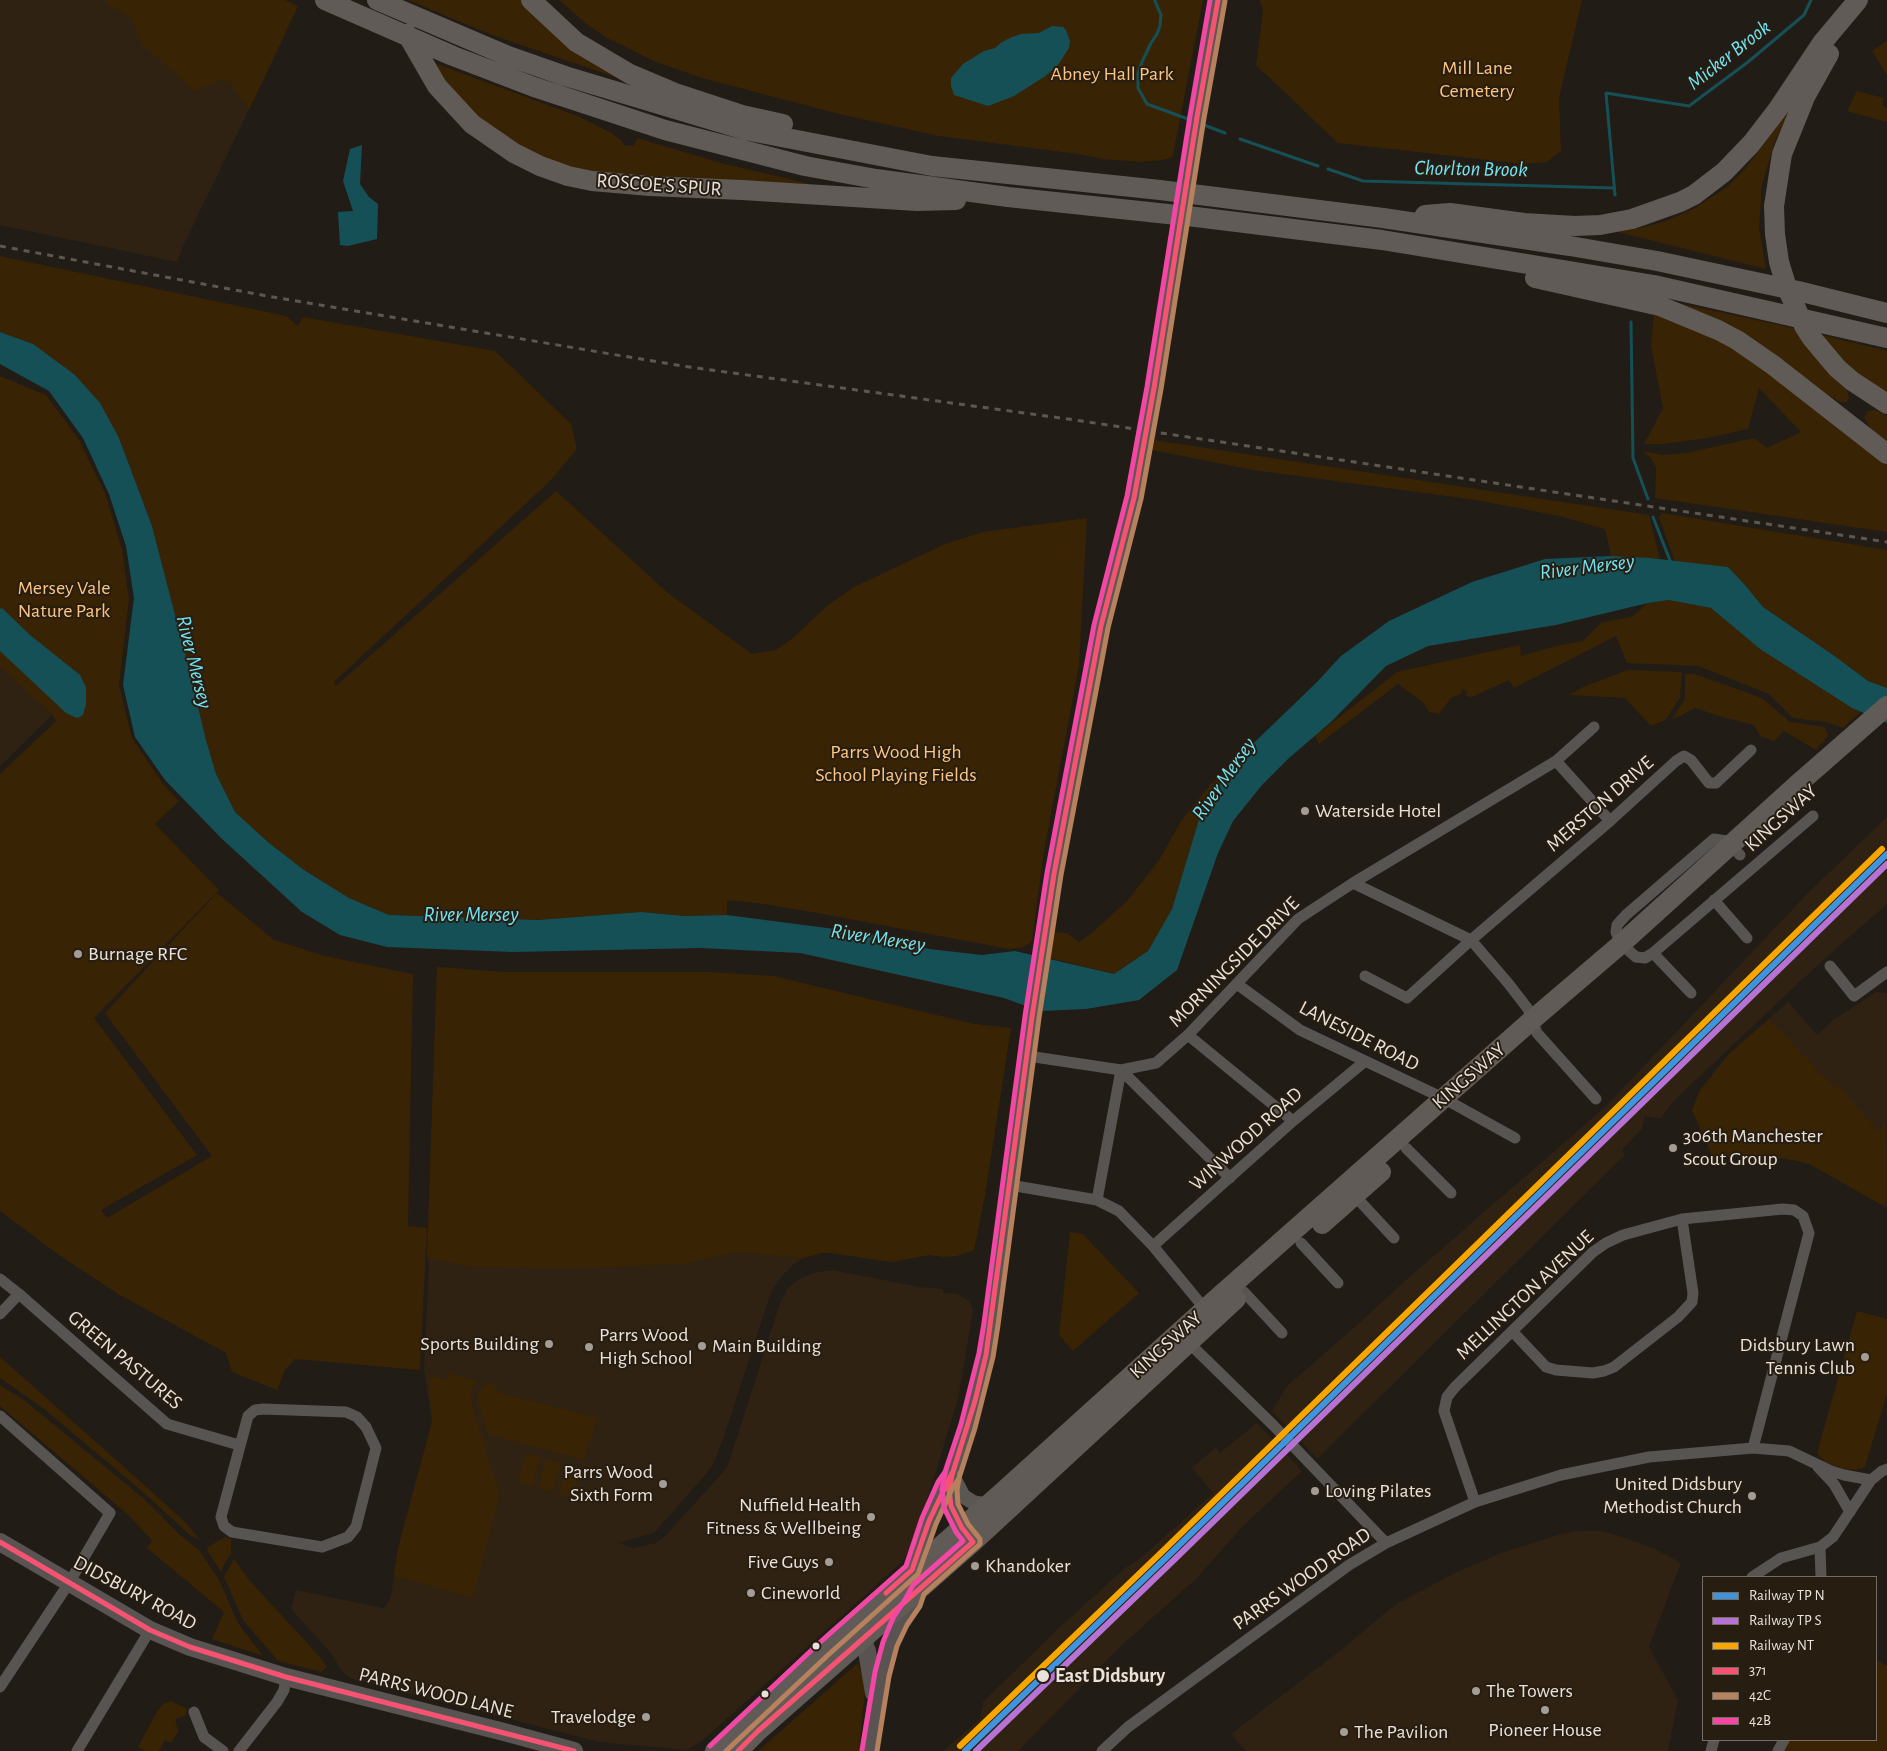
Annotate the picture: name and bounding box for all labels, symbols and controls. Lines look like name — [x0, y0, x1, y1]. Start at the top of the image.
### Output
water label: Micker Brook — [1682, 15, 1776, 95]
park label: Mill Lane Cemetery — [1440, 56, 1514, 103]
park label: Abney Hall Park — [1050, 62, 1174, 86]
water label: Chorlton Brook — [1414, 155, 1528, 183]
street label: ROSCOE'S SPUR — [596, 169, 722, 201]
water label: River Mersey — [1538, 549, 1636, 585]
park label: Mersey Vale Nature Park — [17, 576, 111, 623]
water label: River Mersey — [170, 613, 218, 711]
water label: River Mersey — [1186, 733, 1262, 825]
park label: Parrs Wood High School Playing Fields — [815, 740, 977, 787]
street label: MERSTON DRIVE — [1541, 751, 1659, 857]
street label: KINGSWAY — [1740, 779, 1822, 857]
place label: Waterside Hotel — [1315, 799, 1441, 823]
marker: Waterside Hotel — [1299, 805, 1311, 817]
street label: MORNINGSIDE DRIVE — [1164, 892, 1304, 1032]
water label: River Mersey — [423, 902, 519, 928]
water label: River Mersey — [829, 918, 927, 958]
place label: Burnage RFC — [88, 942, 187, 966]
marker: Burnage RFC — [72, 948, 84, 960]
street label: LANESIDE ROAD — [1295, 995, 1423, 1077]
street label: KINGSWAY — [1427, 1038, 1511, 1114]
street label: WINWOOD ROAD — [1185, 1082, 1307, 1196]
place label: 306th Manchester Scout Group — [1683, 1124, 1823, 1171]
marker: 306th Manchester Scout Group — [1667, 1142, 1679, 1154]
street label: MELLINGTON AVENUE — [1451, 1225, 1599, 1365]
street label: GREEN PASTURES — [63, 1305, 187, 1415]
street label: KINGSWAY — [1125, 1306, 1207, 1384]
place label: Parrs Wood High School — [599, 1323, 693, 1370]
place label: Sports Building — [420, 1332, 539, 1356]
place label: Didsbury Lawn Tennis Club — [1740, 1333, 1855, 1380]
place label: Main Building — [712, 1334, 821, 1358]
marker: Sports Building — [543, 1338, 555, 1350]
marker: Main Building — [696, 1340, 708, 1352]
marker: Parrs Wood High School — [583, 1341, 595, 1353]
marker: Didsbury Lawn Tennis Club — [1859, 1351, 1871, 1363]
place label: Parrs Wood Sixth Form — [563, 1460, 653, 1507]
place label: United Didsbury Methodist Church — [1603, 1472, 1742, 1519]
marker: Parrs Wood Sixth Form — [657, 1478, 669, 1490]
place label: Loving Pilates — [1325, 1479, 1431, 1503]
marker: Loving Pilates — [1309, 1485, 1321, 1497]
marker: United Didsbury Methodist Church — [1746, 1490, 1758, 1502]
place label: Nuffield Health Fitness & Wellbeing — [706, 1493, 861, 1540]
marker: Nuffield Health Fitness & Wellbeing — [865, 1511, 877, 1523]
street label: PARRS WOOD ROAD — [1228, 1522, 1376, 1636]
street label: DIDSBURY ROAD — [69, 1550, 201, 1636]
place label: Five Guys — [747, 1550, 819, 1574]
place label: Khandoker — [985, 1554, 1070, 1578]
marker: Five Guys — [823, 1556, 835, 1568]
marker: Khandoker — [969, 1560, 981, 1572]
legend — [1702, 1576, 1877, 1741]
place label: Cineworld — [761, 1581, 840, 1605]
marker: Cineworld — [745, 1587, 757, 1599]
text: Railway TP N — [1749, 1588, 1825, 1603]
text: Railway TP S — [1749, 1613, 1821, 1628]
text: Railway NT — [1749, 1638, 1814, 1653]
unlabelled marker — [811, 1641, 821, 1651]
street label: PARRS WOOD LANE — [356, 1662, 516, 1724]
text: 371 — [1749, 1663, 1767, 1678]
place label: East Didsbury — [1055, 1664, 1165, 1688]
marker: East Didsbury — [1035, 1668, 1051, 1684]
place label: The Towers — [1486, 1679, 1573, 1703]
marker: The Towers — [1470, 1685, 1482, 1697]
text: 42C — [1749, 1688, 1771, 1703]
unlabelled marker — [760, 1689, 770, 1699]
marker: Pioneer House — [1539, 1704, 1551, 1716]
place label: Travelodge — [551, 1705, 636, 1729]
marker: Travelodge — [640, 1711, 652, 1723]
text: 42B — [1749, 1713, 1771, 1728]
place label: Pioneer House — [1488, 1718, 1602, 1742]
place label: The Pavilion — [1354, 1720, 1448, 1744]
marker: The Pavilion — [1338, 1726, 1350, 1738]

